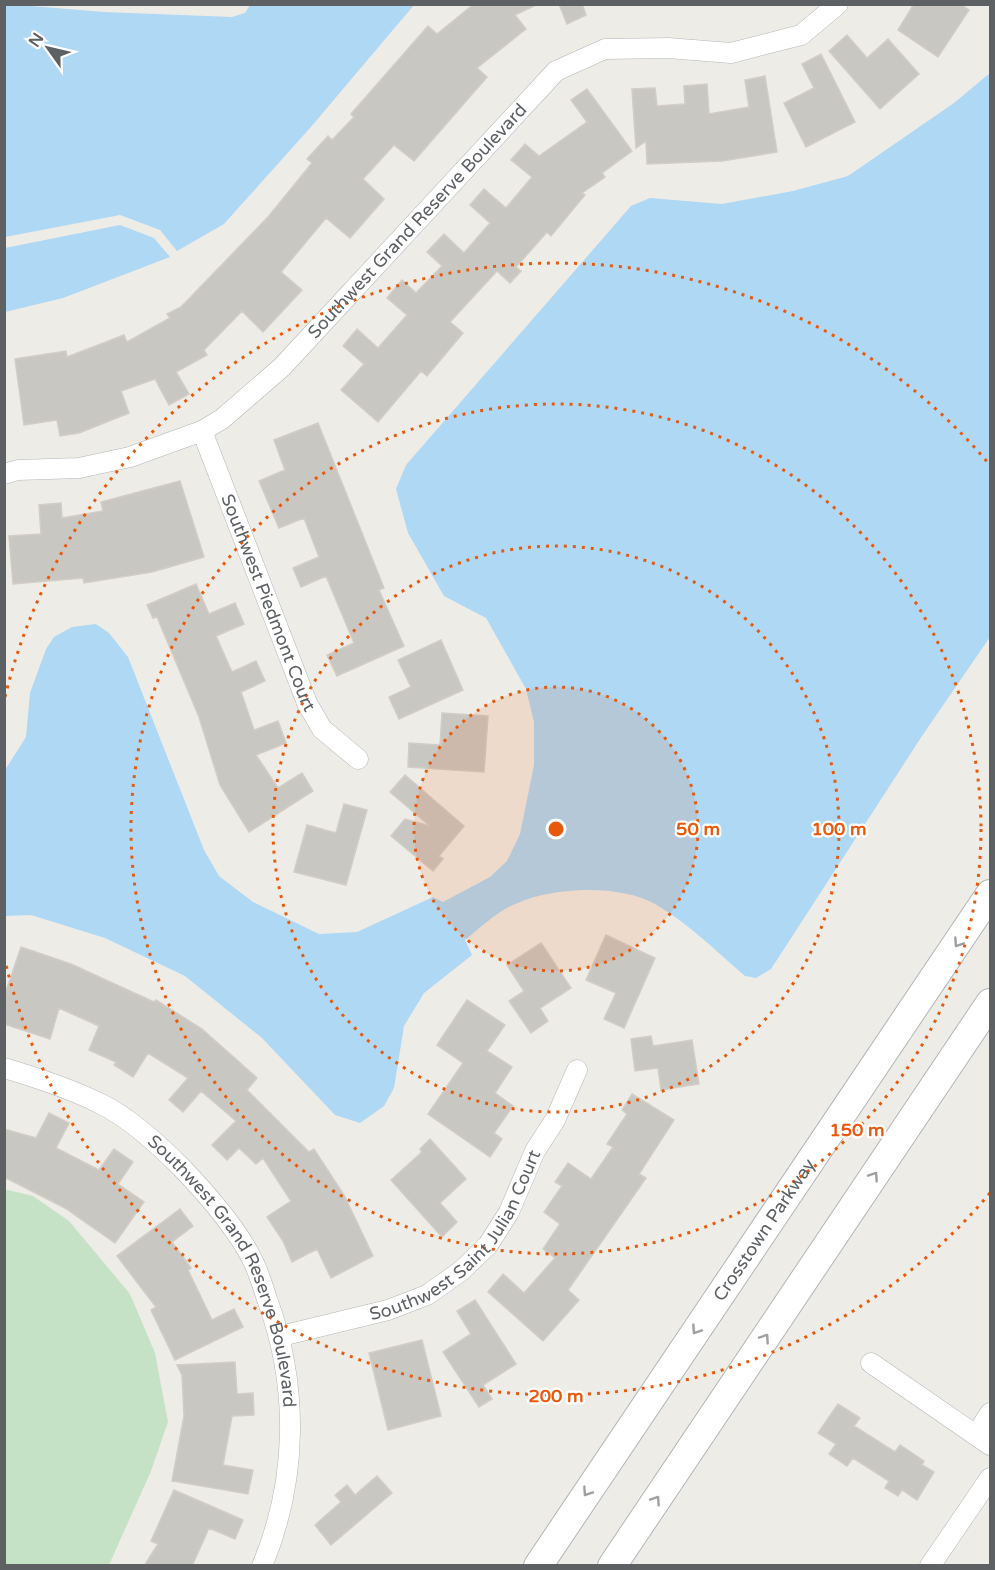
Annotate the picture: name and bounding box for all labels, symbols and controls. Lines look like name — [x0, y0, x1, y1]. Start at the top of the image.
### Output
north arrow — [18, 18, 78, 78]
text: N — [25, 29, 48, 51]
street label: Southwest Grand Reserve Boulevard — [303, 99, 531, 343]
street label: Southwest Piedmont Court — [216, 491, 321, 715]
text: 50 m — [676, 818, 720, 840]
text: 100 m — [811, 818, 867, 840]
centre of rings — [546, 819, 566, 839]
one-way arrow — [954, 936, 965, 947]
text: 150 m — [829, 1119, 885, 1141]
street label: Southwest Grand Reserve Boulevard — [143, 1130, 301, 1408]
street label: Southwest Saint Julian Court — [367, 1146, 545, 1325]
street label: Crosstown Parkway — [708, 1154, 820, 1305]
one-way arrow — [867, 1172, 878, 1183]
one-way arrow — [692, 1324, 703, 1335]
one-way arrow — [758, 1334, 769, 1345]
text: 200 m — [528, 1385, 584, 1407]
one-way arrow — [583, 1485, 594, 1496]
one-way arrow — [649, 1495, 660, 1506]

